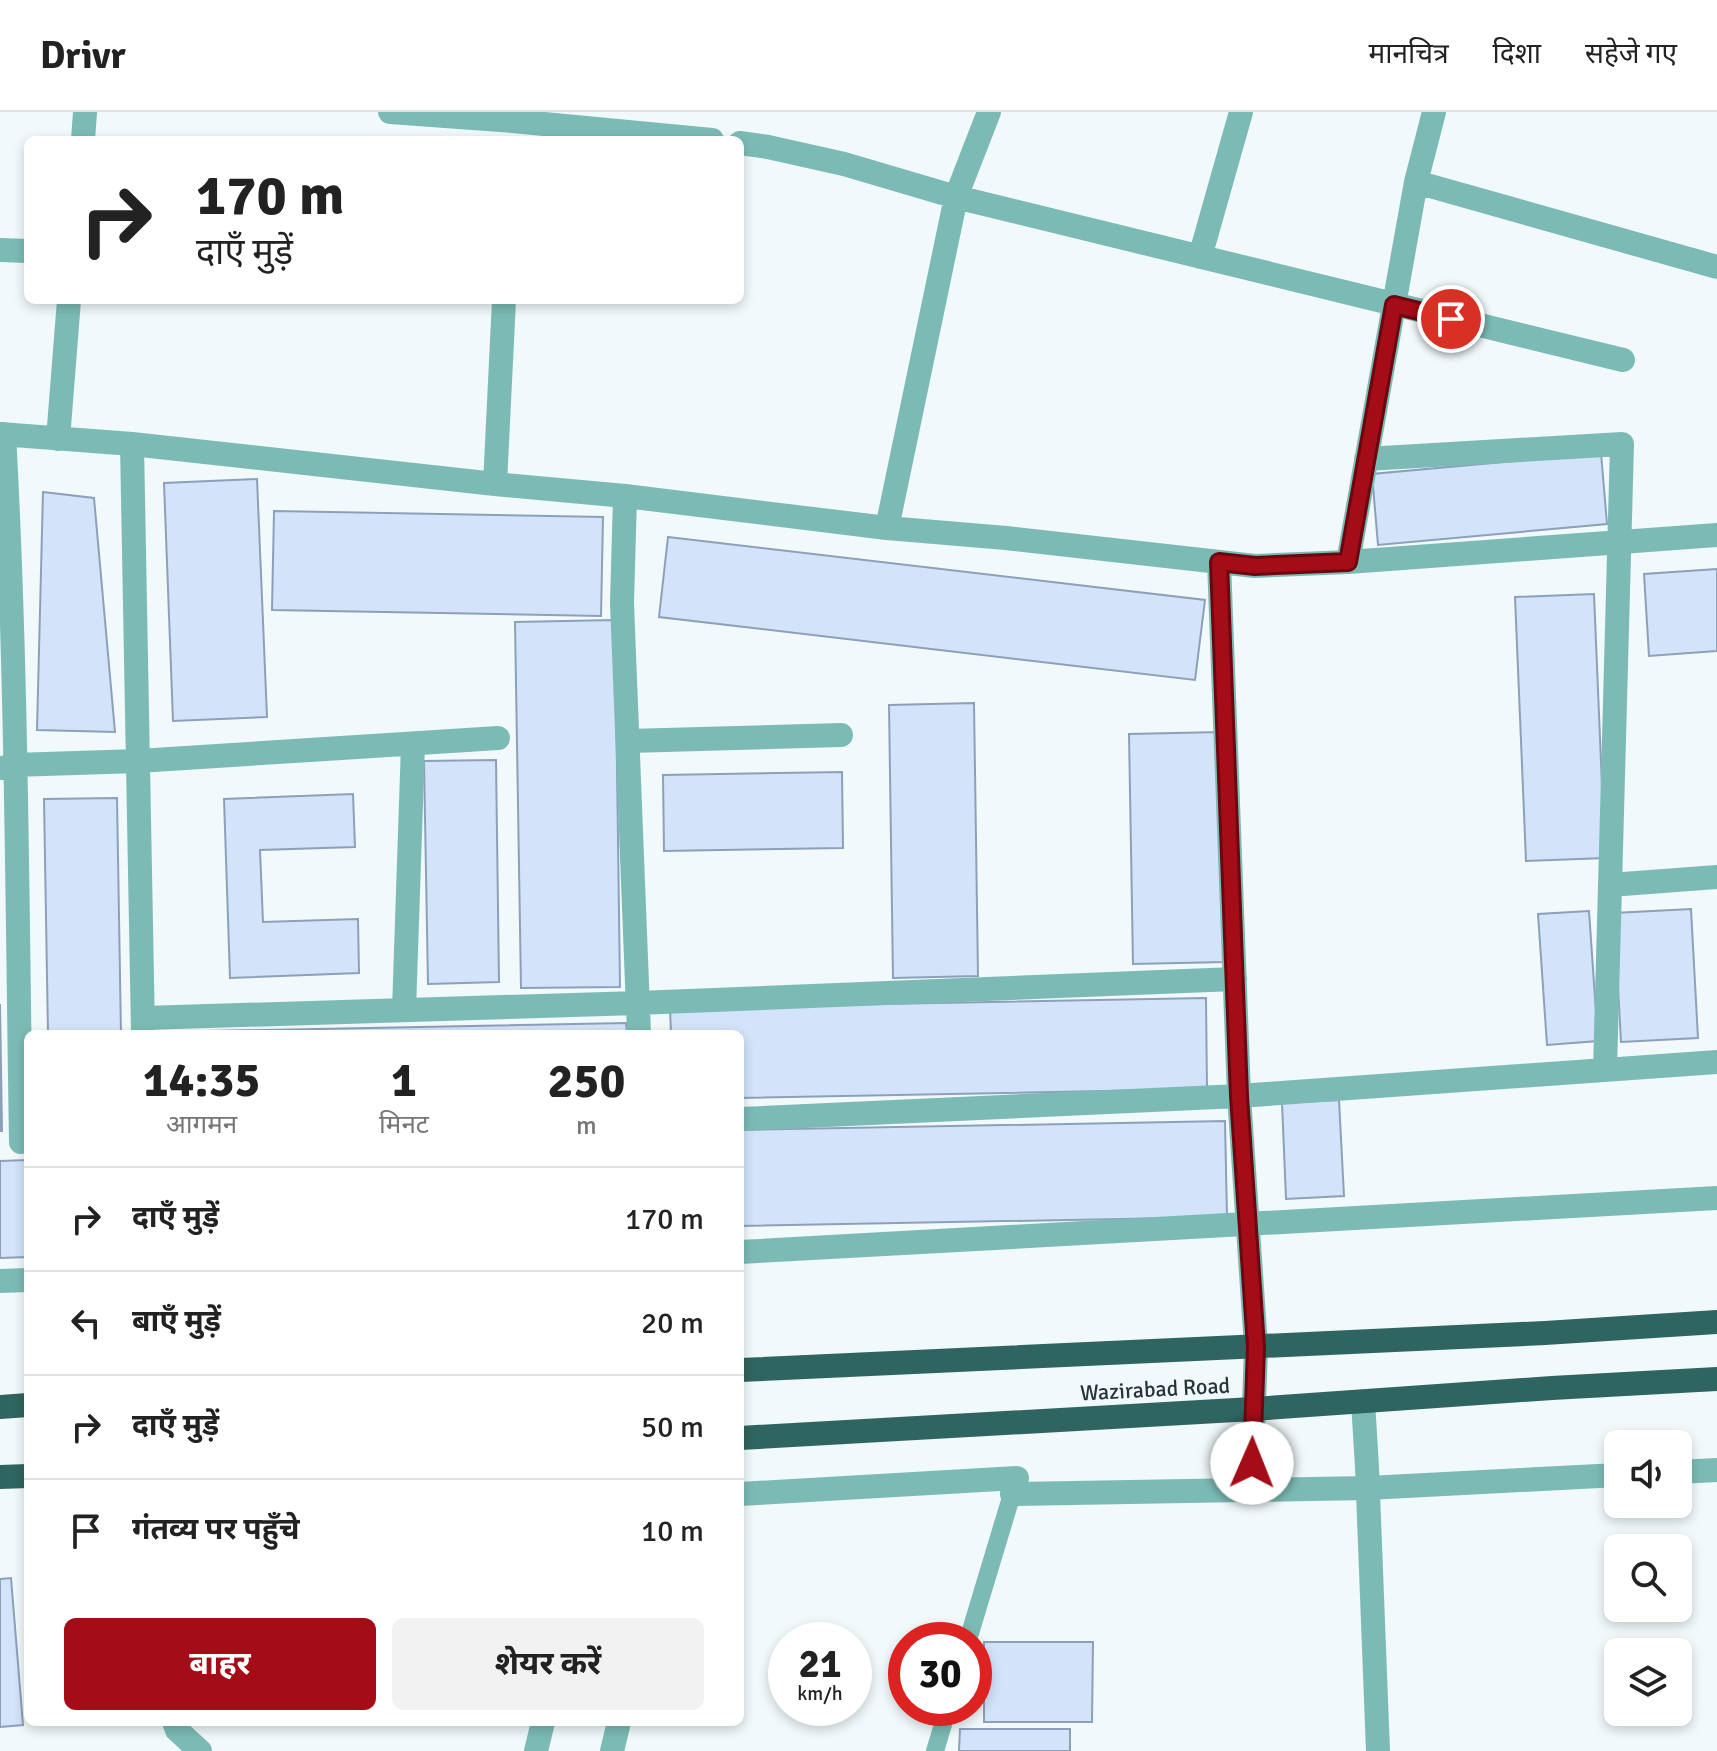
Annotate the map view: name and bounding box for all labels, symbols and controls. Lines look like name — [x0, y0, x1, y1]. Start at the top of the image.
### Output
text: Drivr — [40, 32, 126, 79]
text: मानचित्र — [1369, 37, 1449, 71]
text: दिशा — [1493, 37, 1541, 71]
text: सहेजे गए — [1585, 37, 1677, 71]
text: 170 m — [196, 161, 344, 230]
icon: right — [64, 168, 168, 272]
text: दाएँ मुड़ें — [196, 230, 293, 275]
pin — [1417, 285, 1485, 353]
icon: arrive — [1429, 297, 1473, 341]
text: 14:35 — [143, 1051, 260, 1110]
text: 1 — [391, 1051, 417, 1110]
text: 250 — [548, 1052, 625, 1111]
text: आगमन — [166, 1109, 237, 1141]
text: मिनट — [379, 1109, 429, 1141]
text: m — [576, 1110, 597, 1142]
icon: right — [64, 1197, 108, 1241]
text: दाएँ मुड़ें — [132, 1199, 219, 1236]
text: 170 m — [625, 1201, 704, 1238]
icon: left — [64, 1301, 108, 1345]
text: बाएँ मुड़ें — [132, 1303, 221, 1340]
text: 20 m — [641, 1305, 704, 1342]
street label: Wazirabad Road — [1079, 1372, 1231, 1406]
icon: right — [64, 1405, 108, 1449]
text: दाएँ मुड़ें — [132, 1407, 219, 1444]
text: 50 m — [641, 1409, 704, 1446]
position arrow — [1210, 1421, 1294, 1505]
map controls — [1604, 1430, 1692, 1726]
button: sound — [1604, 1430, 1692, 1518]
icon: arrive — [64, 1509, 108, 1553]
text: गंतव्य पर पहुँचे — [132, 1511, 299, 1548]
text: 10 m — [641, 1513, 704, 1550]
button: search — [1604, 1534, 1692, 1622]
button: बाहर — [64, 1618, 376, 1710]
button: शेयर करें — [392, 1618, 704, 1710]
speed limit sign: 30 — [888, 1622, 992, 1726]
button: layers — [1604, 1638, 1692, 1726]
text: 21 — [798, 1639, 842, 1689]
text: km/h — [797, 1681, 843, 1706]

